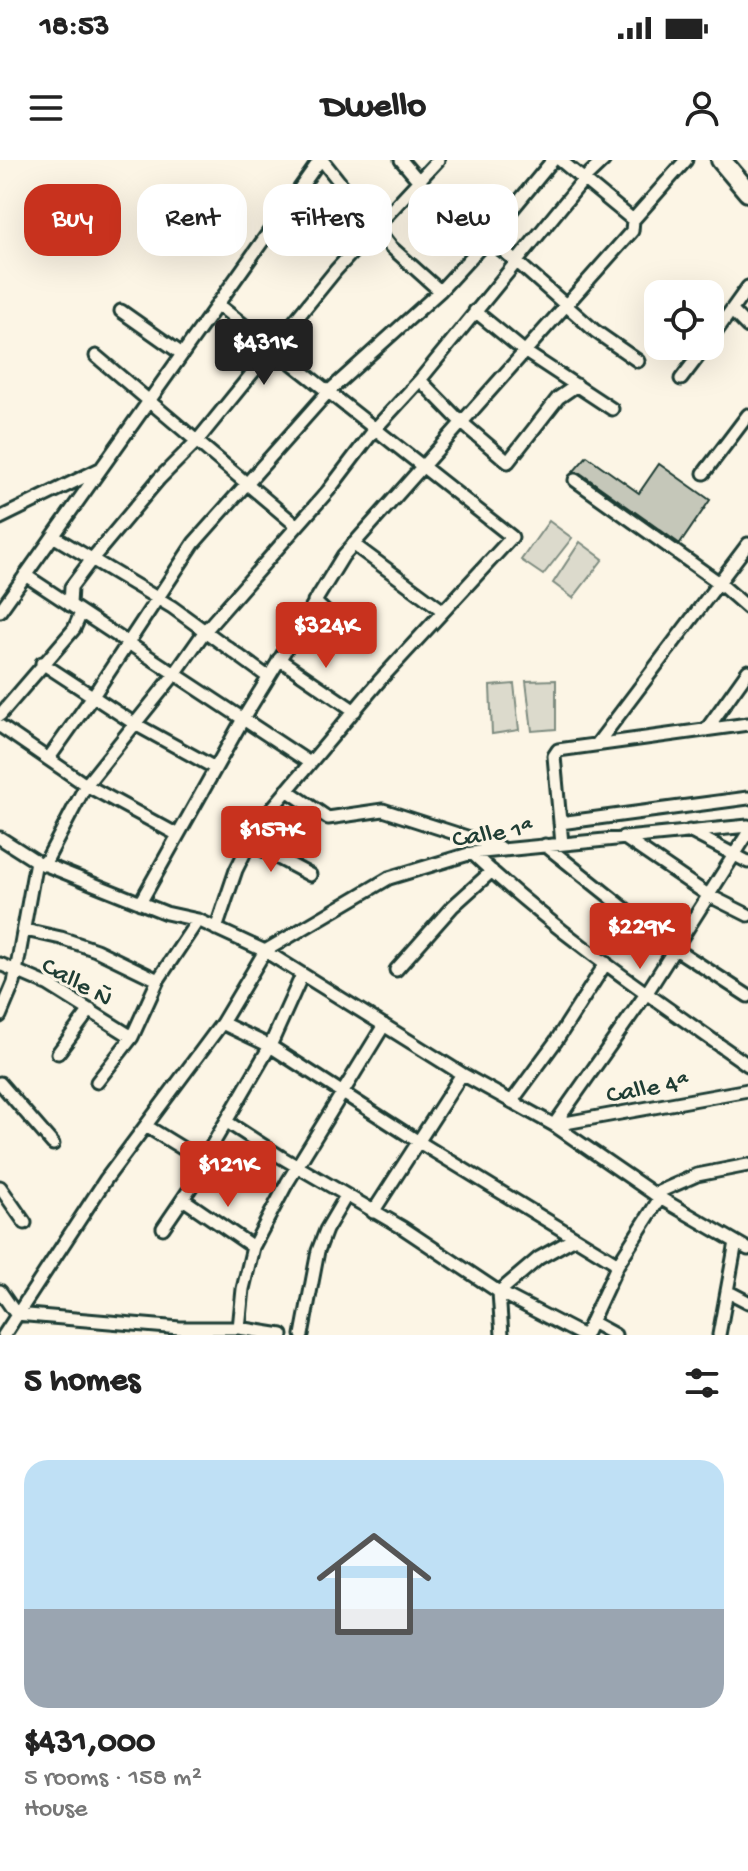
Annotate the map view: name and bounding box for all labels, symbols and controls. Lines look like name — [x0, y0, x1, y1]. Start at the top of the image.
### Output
text: 18:53 — [40, 11, 109, 46]
icon: menu — [24, 86, 68, 130]
icon: person — [680, 86, 724, 130]
text: Dwello — [322, 87, 426, 130]
chip: Buy — [24, 184, 121, 256]
chip: Rent — [137, 184, 247, 256]
chip: Filters — [263, 184, 392, 256]
chip: New — [408, 184, 518, 256]
map controls — [644, 280, 724, 360]
button: locate — [644, 280, 724, 360]
pin: $431K — [208, 319, 320, 387]
text: $431K — [233, 329, 295, 360]
pin: $324K — [270, 602, 382, 670]
text: $324K — [294, 612, 358, 643]
pin: $157K — [215, 806, 327, 874]
street label: Calle 1ª — [450, 814, 536, 857]
text: $157K — [239, 816, 303, 847]
pin: $229K — [584, 903, 696, 971]
text: $229K — [608, 913, 672, 944]
street label: Calle Ñ — [35, 952, 117, 1016]
street label: Calle 4ª — [604, 1068, 692, 1113]
pin: $121K — [172, 1141, 284, 1209]
text: $121K — [198, 1151, 258, 1182]
icon: filters — [680, 1361, 724, 1405]
text: 5 homes — [24, 1363, 140, 1403]
icon: home — [302, 1512, 446, 1656]
text: $431,000 — [24, 1724, 155, 1764]
text: 5 rooms · 158 m² — [24, 1764, 202, 1795]
text: House — [24, 1795, 88, 1826]

